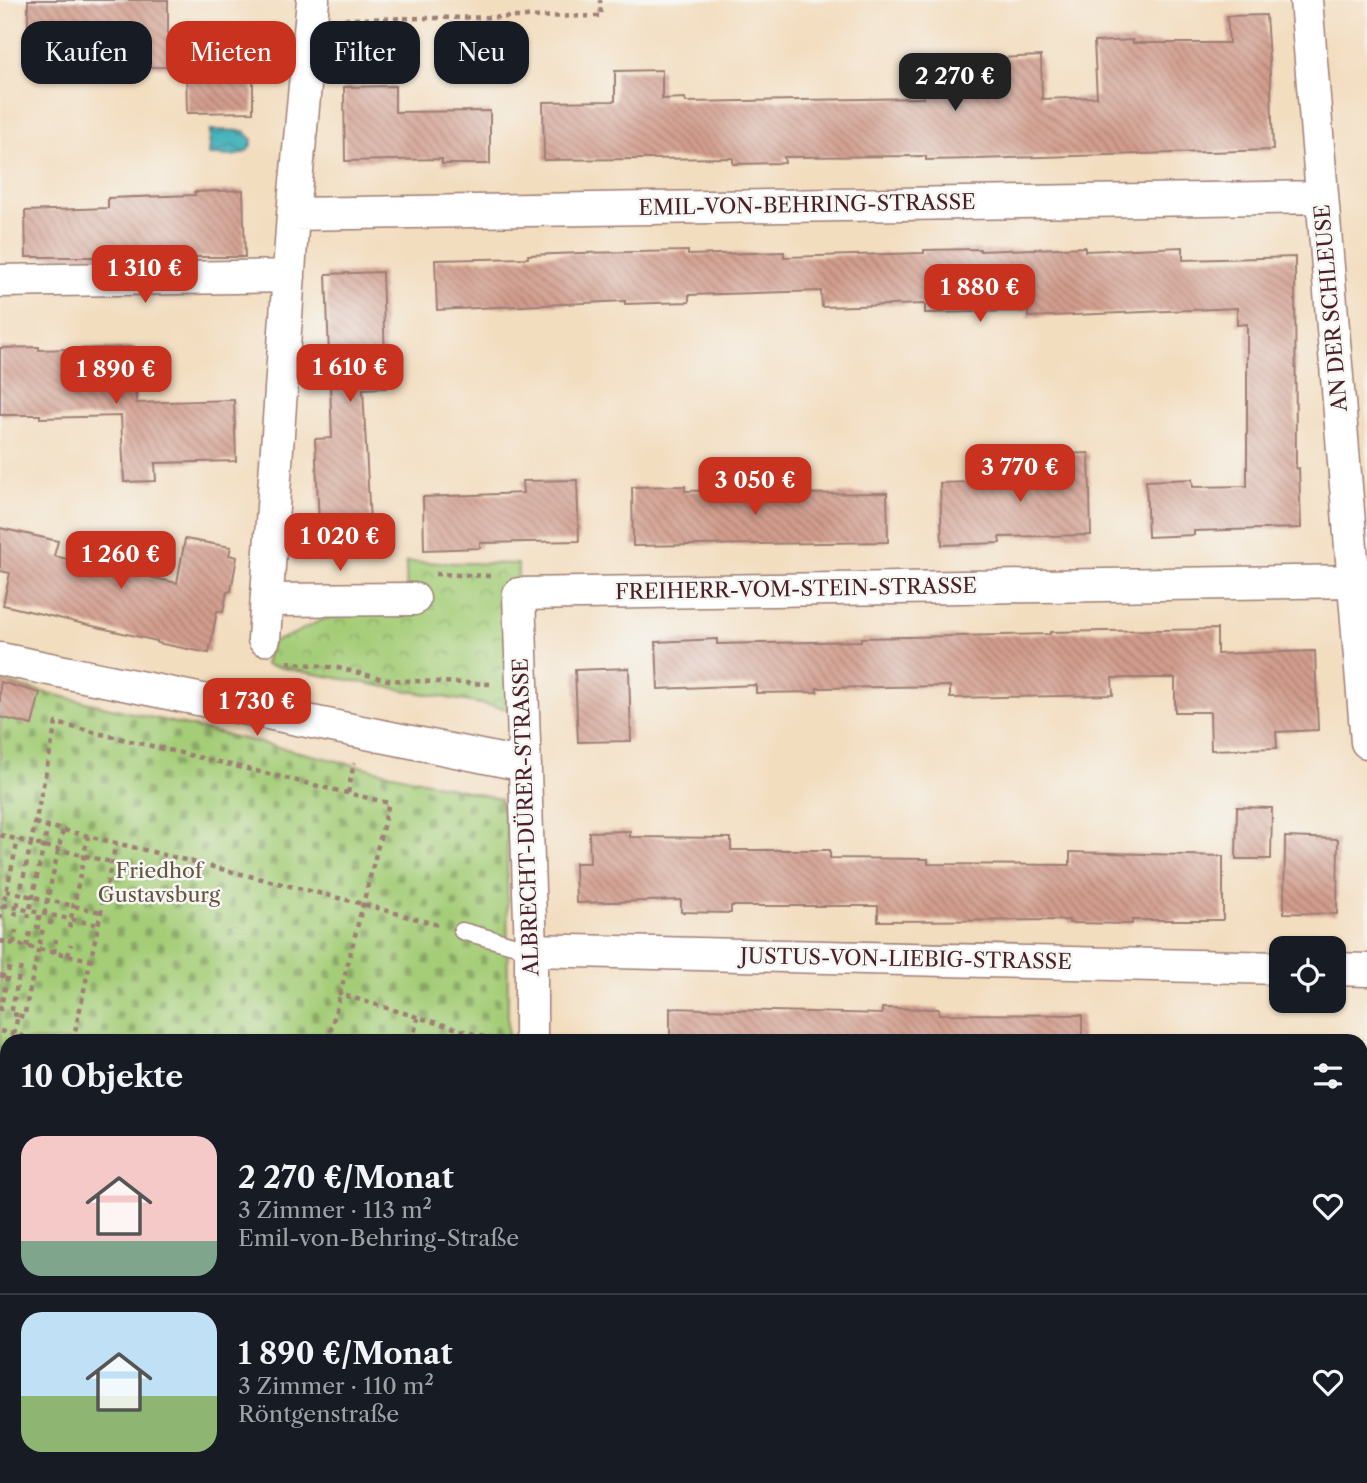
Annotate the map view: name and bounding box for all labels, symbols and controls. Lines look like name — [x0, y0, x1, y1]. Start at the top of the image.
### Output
chip: Kaufen — [21, 21, 152, 84]
chip: Mieten — [166, 21, 296, 84]
chip: Filter — [310, 21, 420, 84]
chip: Neu — [434, 21, 529, 84]
pin: 2 270 € — [890, 54, 1020, 113]
text: 2 270 € — [915, 62, 995, 90]
street label: EMIL-VON-BEHRING-STRASSE — [638, 189, 976, 220]
street label: AN DER SCHLEUSE — [1309, 203, 1352, 414]
pin: 1 310 € — [80, 246, 210, 305]
text: 1 310 € — [108, 254, 182, 282]
pin: 1 880 € — [915, 264, 1045, 324]
text: 1 880 € — [940, 273, 1020, 301]
pin: 1 610 € — [285, 344, 415, 404]
pin: 1 890 € — [51, 346, 181, 406]
text: 1 610 € — [312, 353, 388, 381]
text: 1 890 € — [76, 355, 156, 383]
pin: 3 770 € — [955, 444, 1085, 504]
text: 3 770 € — [981, 453, 1059, 481]
pin: 3 050 € — [690, 458, 820, 517]
text: 3 050 € — [714, 466, 796, 494]
pin: 1 020 € — [275, 514, 405, 573]
text: 1 020 € — [300, 522, 380, 550]
pin: 1 260 € — [56, 532, 186, 591]
text: 1 260 € — [82, 540, 160, 568]
street label: FREIHERR-VOM-STEIN-STRASSE — [615, 573, 977, 604]
street label: ALBRECHT-DÜRER-STRASSE — [507, 658, 544, 977]
pin: 1 730 € — [192, 678, 322, 738]
text: 1 730 € — [219, 687, 295, 715]
park label: Friedhof Gustavsburg — [98, 858, 221, 907]
map controls — [1269, 936, 1346, 1013]
button: locate — [1269, 936, 1346, 1013]
street label: JUSTUS-VON-LIEBIG-STRASSE — [737, 943, 1072, 974]
icon: filters — [1309, 1057, 1347, 1095]
text: 10 Objekte — [21, 1058, 183, 1095]
text: 2 270 €/Monat — [238, 1159, 454, 1196]
icon: home — [77, 1164, 161, 1248]
icon: heart — [1309, 1187, 1347, 1225]
text: 3 Zimmer · 113 m² — [238, 1196, 432, 1224]
text: Emil-von-Behring-Straße — [238, 1224, 519, 1252]
text: 1 890 €/Monat — [238, 1335, 453, 1372]
icon: home — [77, 1340, 161, 1424]
icon: heart — [1309, 1363, 1347, 1401]
text: 3 Zimmer · 110 m² — [238, 1372, 434, 1400]
text: Röntgenstraße — [238, 1400, 399, 1428]

